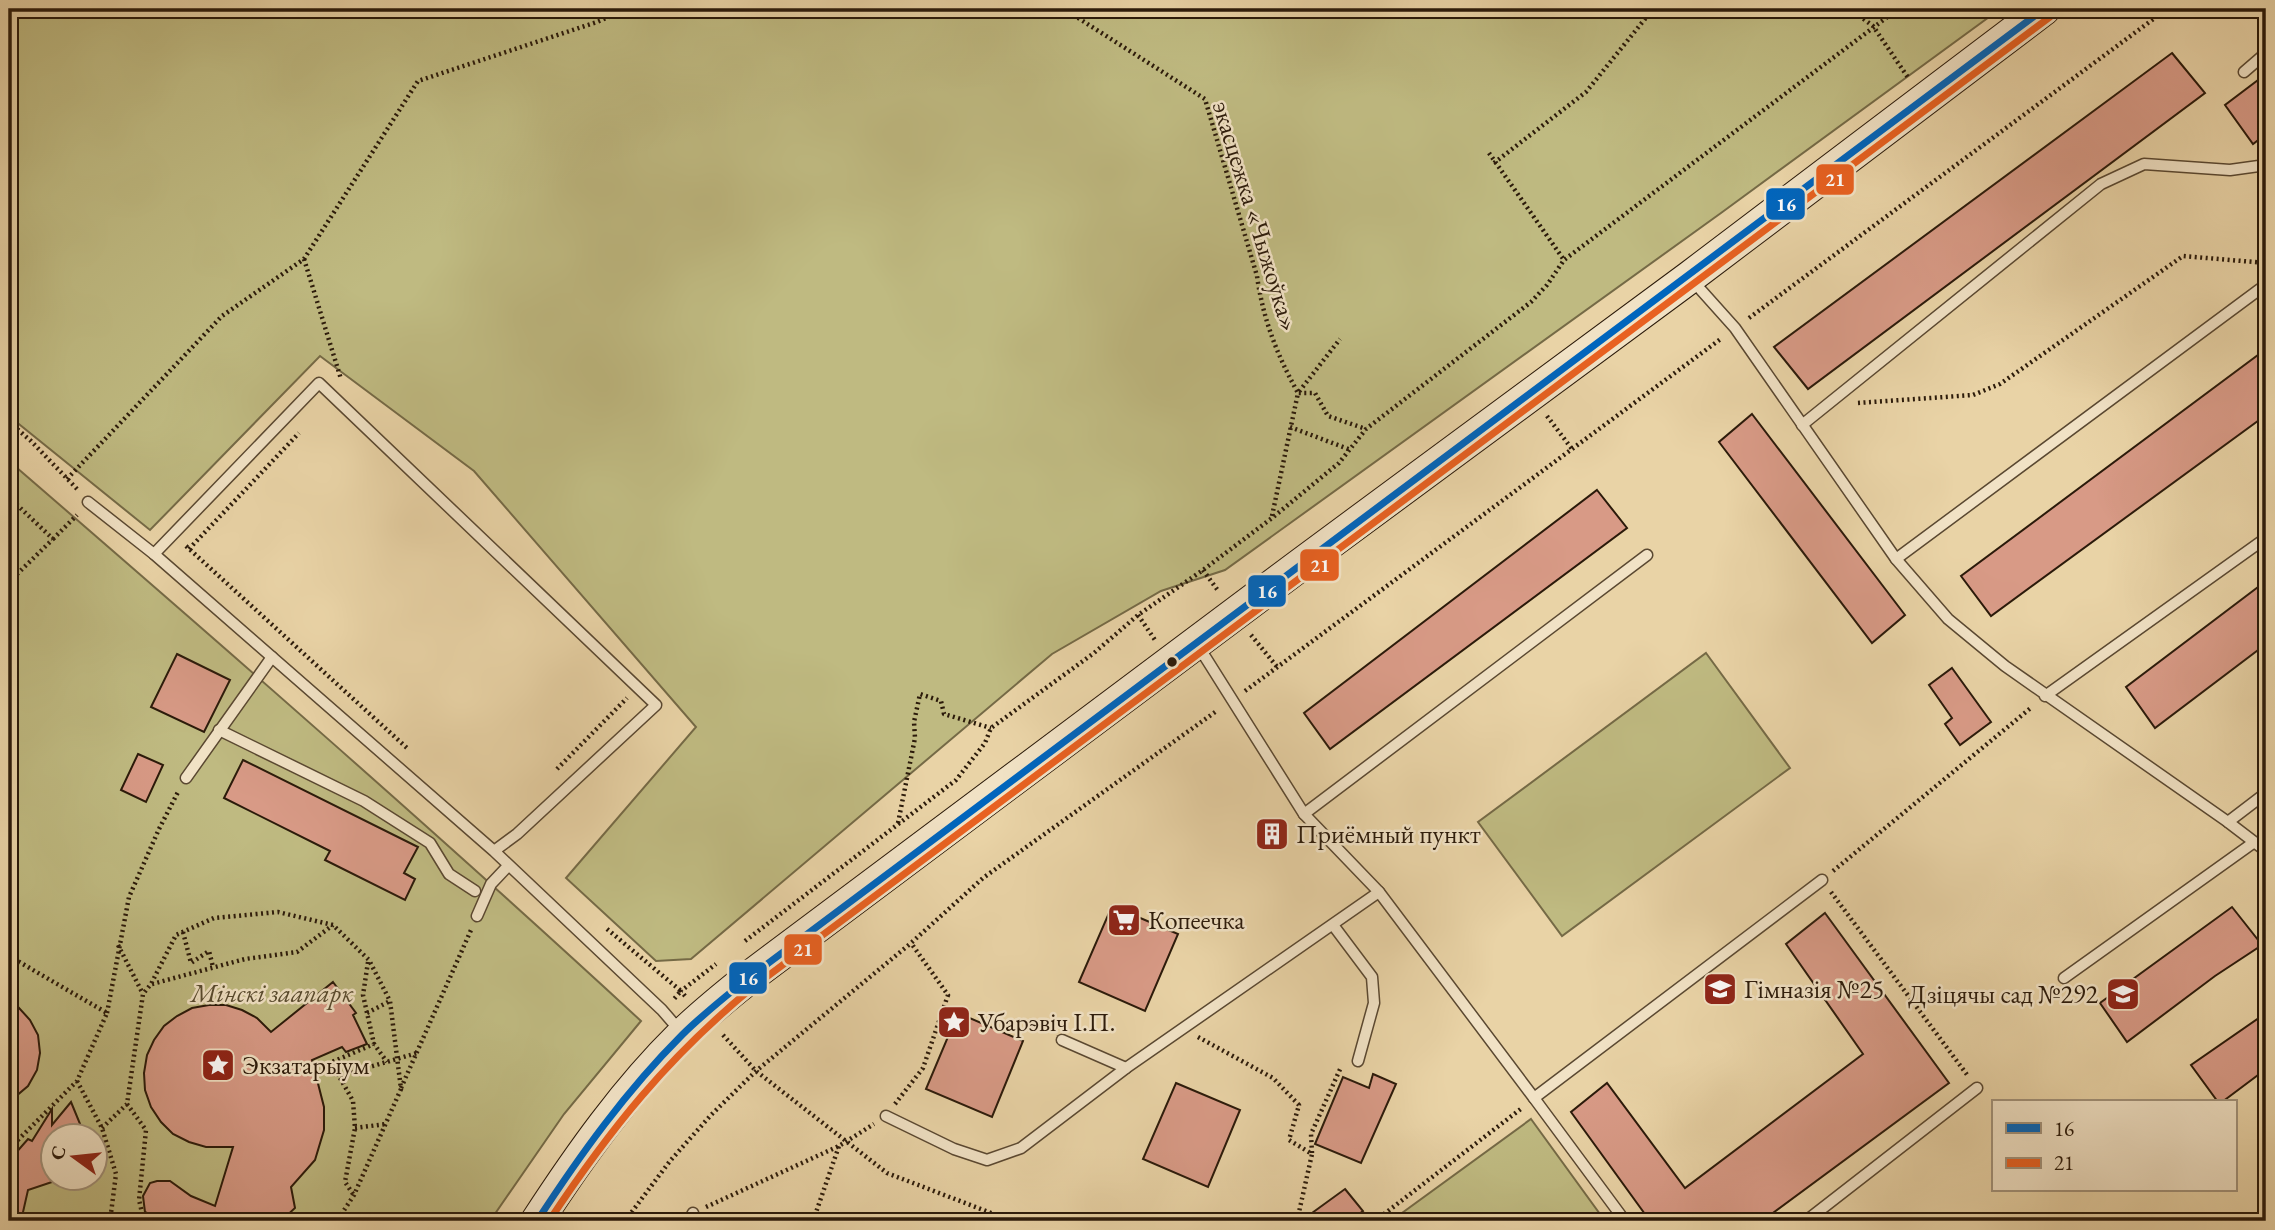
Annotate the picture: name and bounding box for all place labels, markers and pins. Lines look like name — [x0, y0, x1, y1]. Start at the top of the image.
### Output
unlabelled marker — [1165, 655, 1179, 669]
building icon: Приёмный пункт — [1253, 815, 1291, 853]
place label: Приёмный пункт — [1296, 817, 1481, 851]
supermarket icon: Копеечка — [1105, 901, 1143, 939]
place label: Копеечка — [1148, 903, 1245, 937]
school or university icon: Гімназія №25 — [1701, 970, 1739, 1008]
place label: Гімназія №25 — [1744, 972, 1884, 1006]
school or university icon: Дзіцячы сад №292 — [2104, 975, 2142, 1013]
place label: Дзіцячы сад №292 — [1908, 977, 2099, 1011]
place icon: Убарэвіч І.П. — [935, 1003, 973, 1041]
place label: Убарэвіч І.П. — [977, 1005, 1116, 1039]
place icon: Экзатарыум — [199, 1046, 237, 1084]
place label: Экзатарыум — [242, 1048, 369, 1082]

